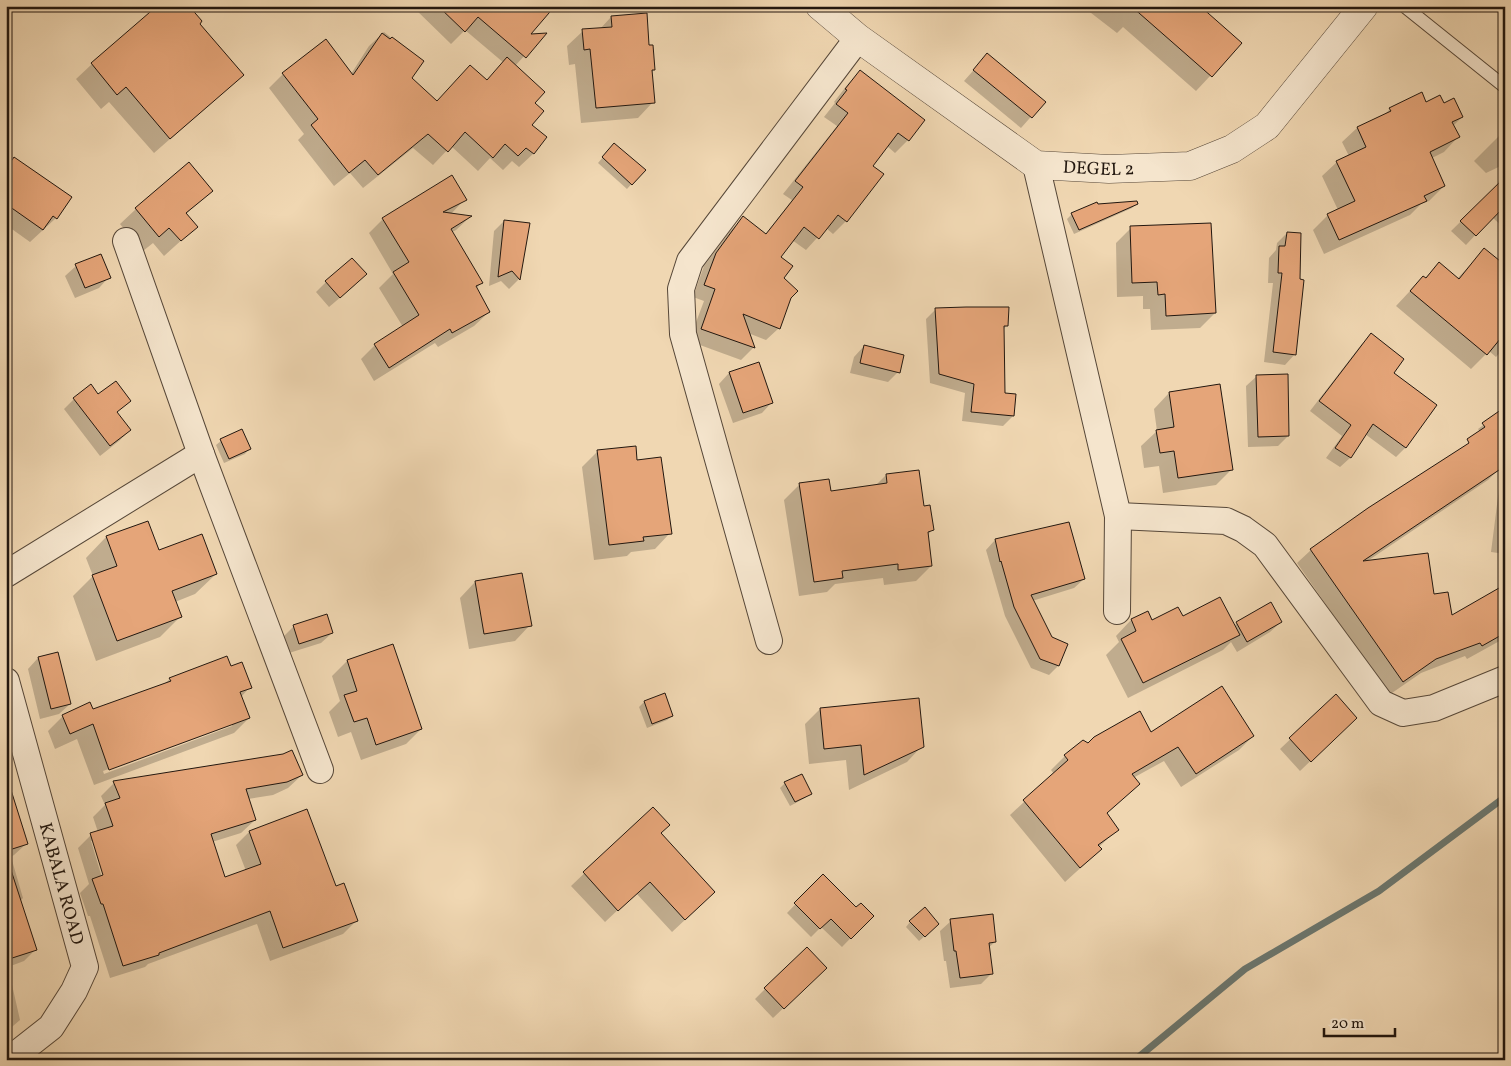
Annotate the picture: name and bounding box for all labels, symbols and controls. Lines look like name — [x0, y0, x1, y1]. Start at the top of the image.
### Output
street label: DEGEL 2 — [1062, 155, 1135, 183]
street label: KABALA ROAD — [32, 820, 89, 948]
scale bar — [1324, 1006, 1395, 1038]
text: 20 m — [1331, 1014, 1364, 1035]

